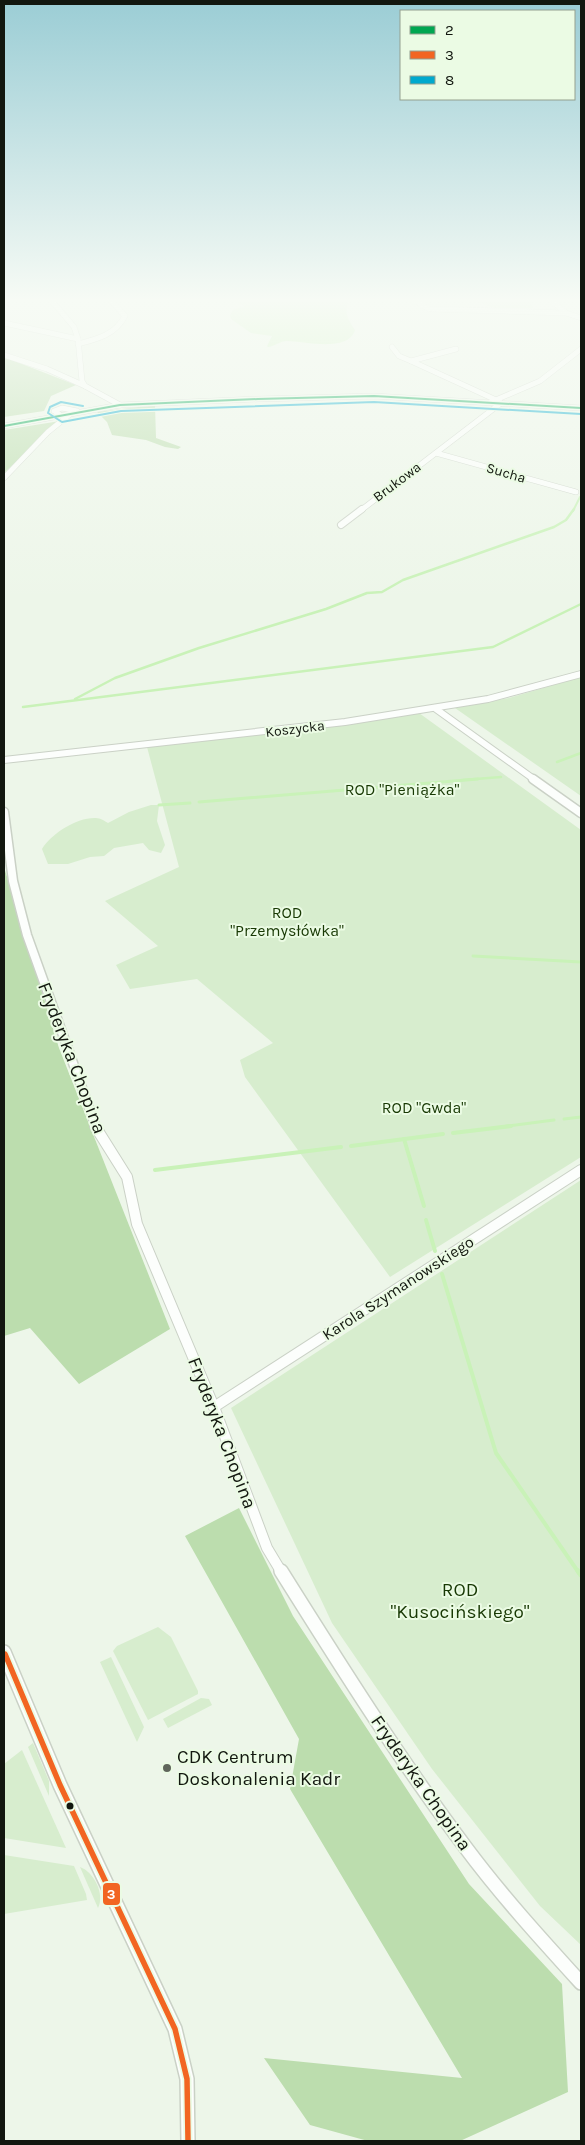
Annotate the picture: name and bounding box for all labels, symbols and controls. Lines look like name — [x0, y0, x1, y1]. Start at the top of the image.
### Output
legend — [400, 10, 575, 100]
text: 2 — [445, 21, 454, 39]
text: 3 — [445, 46, 454, 64]
text: 8 — [445, 71, 454, 89]
street label: Brukowa — [370, 458, 424, 506]
street label: Sucha — [484, 459, 528, 487]
street label: Koszycka — [264, 717, 326, 741]
park label: ROD "Pieniążka" — [345, 780, 459, 799]
park label: ROD "Przemysłówka" — [230, 903, 344, 940]
street label: Fryderyka Chopina — [33, 979, 111, 1137]
park label: ROD "Gwda" — [382, 1098, 466, 1117]
street label: Karola Szymanowskiego — [319, 1232, 477, 1344]
street label: Fryderyka Chopina — [183, 1354, 261, 1512]
park label: ROD "Kusocińskiego" — [390, 1579, 530, 1623]
street label: Fryderyka Chopina — [366, 1711, 476, 1855]
place label: CDK Centrum Doskonalenia Kadr — [177, 1746, 340, 1790]
marker: CDK Centrum Doskonalenia Kadr — [161, 1762, 173, 1774]
unlabelled marker — [65, 1801, 75, 1811]
line badge: 3 — [102, 1882, 121, 1906]
text: 3 — [107, 1886, 115, 1903]

